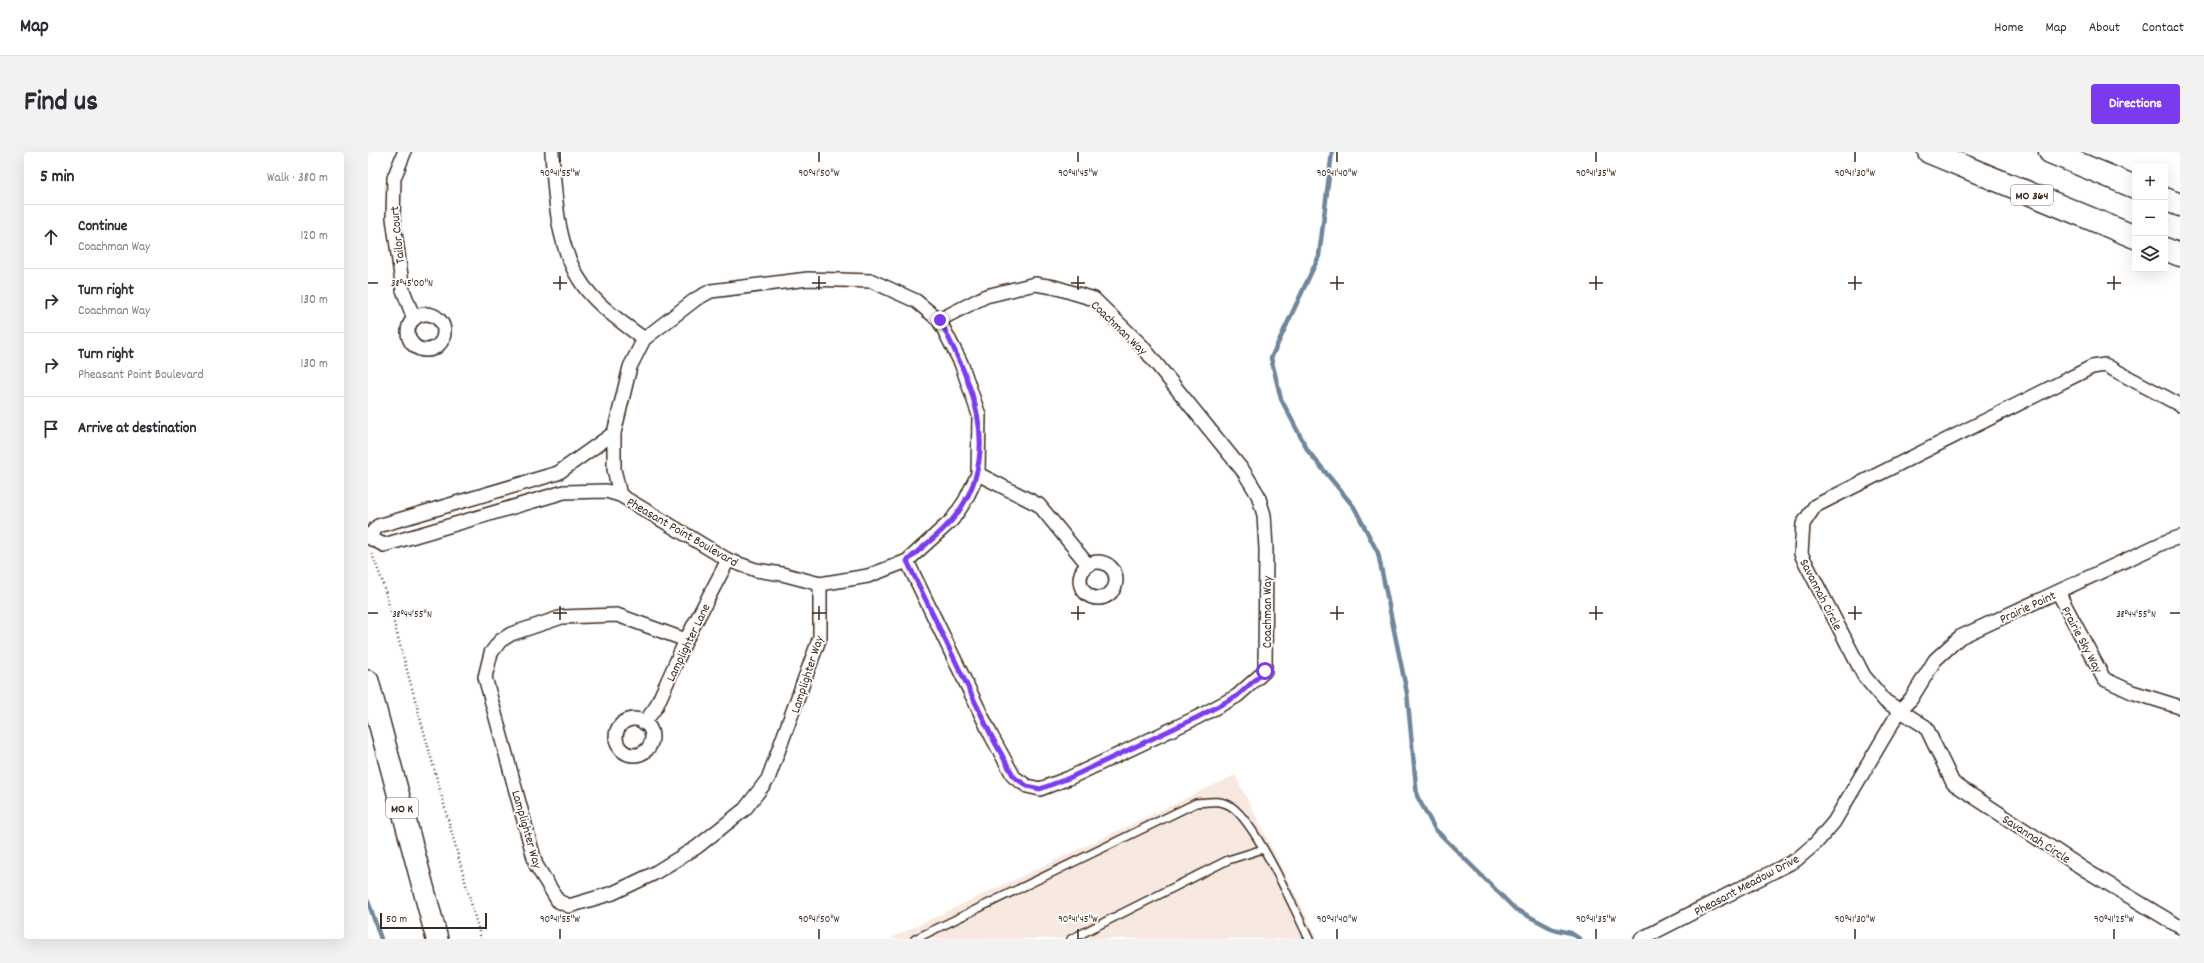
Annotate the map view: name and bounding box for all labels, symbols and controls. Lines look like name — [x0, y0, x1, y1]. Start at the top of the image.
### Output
text: Map — [20, 14, 49, 41]
text: Home — [1994, 18, 2023, 38]
text: Map — [2045, 18, 2067, 38]
text: About — [2089, 18, 2120, 38]
text: Contact — [2142, 18, 2184, 38]
text: Find us — [24, 84, 98, 124]
button: Directions — [2091, 84, 2180, 124]
map controls — [2132, 164, 2168, 272]
button: + — [2132, 164, 2168, 200]
text: 5 min — [40, 166, 74, 190]
text: 90°41'55"W — [540, 167, 580, 181]
text: 90°41'50"W — [799, 167, 840, 181]
text: 90°41'45"W — [1058, 167, 1098, 181]
text: 90°41'40"W — [1317, 167, 1357, 181]
text: 90°41'35"W — [1576, 167, 1616, 181]
text: 90°41'30"W — [1835, 167, 1876, 181]
text: Walk · 380 m — [267, 169, 328, 188]
road number: MO 364 — [2011, 185, 2053, 205]
button: − — [2132, 200, 2168, 236]
street label: Tailor Court — [386, 205, 411, 264]
text: Continue — [78, 216, 127, 238]
icon: ahead — [40, 226, 62, 248]
text: 120 m — [300, 227, 328, 246]
button: layers — [2132, 236, 2168, 272]
text: Coachman Way — [78, 238, 150, 257]
text: 38°45'00"N — [391, 277, 433, 291]
text: Turn right — [78, 280, 134, 302]
icon: right — [40, 290, 62, 312]
text: 130 m — [300, 291, 328, 310]
street label: Coachman Way — [1086, 297, 1151, 361]
text: Coachman Way — [78, 302, 150, 321]
route end — [931, 311, 949, 329]
text: Turn right — [78, 344, 134, 366]
icon: right — [40, 354, 62, 376]
text: 130 m — [300, 355, 328, 374]
text: Pheasant Point Boulevard — [78, 366, 204, 385]
icon: arrive — [40, 418, 62, 440]
text: Arrive at destination — [78, 418, 196, 440]
street label: Pheasant Point Boulevard — [623, 494, 741, 573]
street label: Savannah Circle — [1794, 556, 1846, 634]
street label: Coachman Way — [1259, 575, 1278, 648]
street label: Prairie Point — [1997, 587, 2059, 630]
street label: Lamplighter Lane — [662, 601, 717, 685]
street label: Prairie Sky Way — [2055, 603, 2107, 678]
text: 38°44'55"N — [392, 608, 432, 622]
text: 38°44'55"N — [2116, 608, 2156, 622]
street label: Lamplighter Way — [787, 633, 830, 716]
route start — [1256, 662, 1274, 680]
street label: Lamplighter Way — [505, 788, 546, 872]
road number: MO K — [386, 798, 418, 818]
street label: Savannah Circle — [1998, 811, 2074, 869]
street label: Pheasant Meadow Drive — [1691, 850, 1803, 922]
scale bar — [380, 911, 487, 930]
text: 50 m — [386, 912, 407, 928]
text: 90°41'55"W — [540, 913, 580, 927]
text: 90°41'50"W — [799, 913, 840, 927]
text: 90°41'45"W — [1058, 913, 1098, 927]
text: 90°41'40"W — [1317, 913, 1357, 927]
text: 90°41'35"W — [1576, 913, 1616, 927]
text: 90°41'30"W — [1835, 913, 1876, 927]
text: 90°41'25"W — [2094, 913, 2134, 927]

